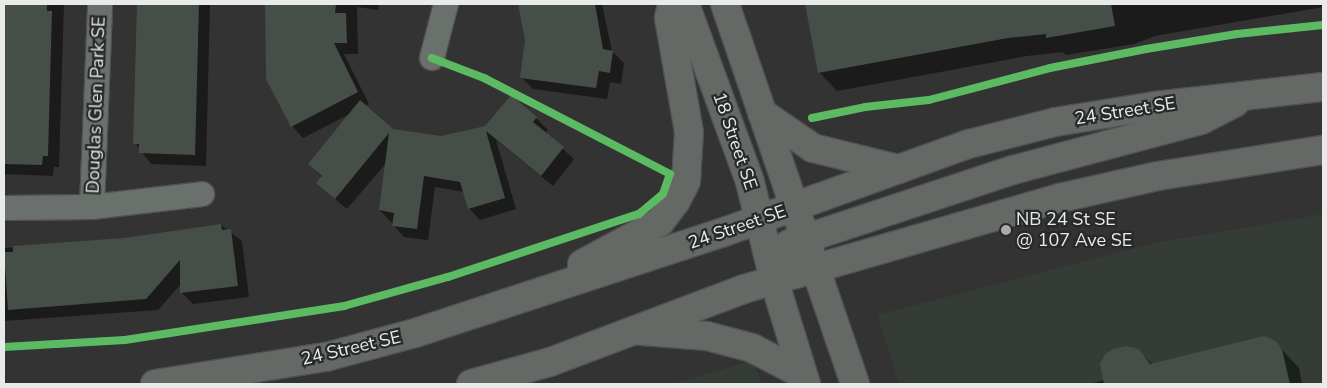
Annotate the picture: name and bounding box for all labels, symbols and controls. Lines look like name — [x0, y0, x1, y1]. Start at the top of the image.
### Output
street label: Douglas Glen Park SE — [82, 16, 110, 194]
street label: 18 Street SE — [708, 89, 762, 193]
street label: 24 Street SE — [1073, 92, 1177, 130]
street label: 24 Street SE — [685, 200, 789, 254]
place label: NB 24 St SE @ 107 Ave SE — [1016, 209, 1132, 252]
marker: NB 24 St SE @ 107 Ave SE — [1000, 224, 1012, 236]
street label: 24 Street SE — [299, 326, 403, 370]

